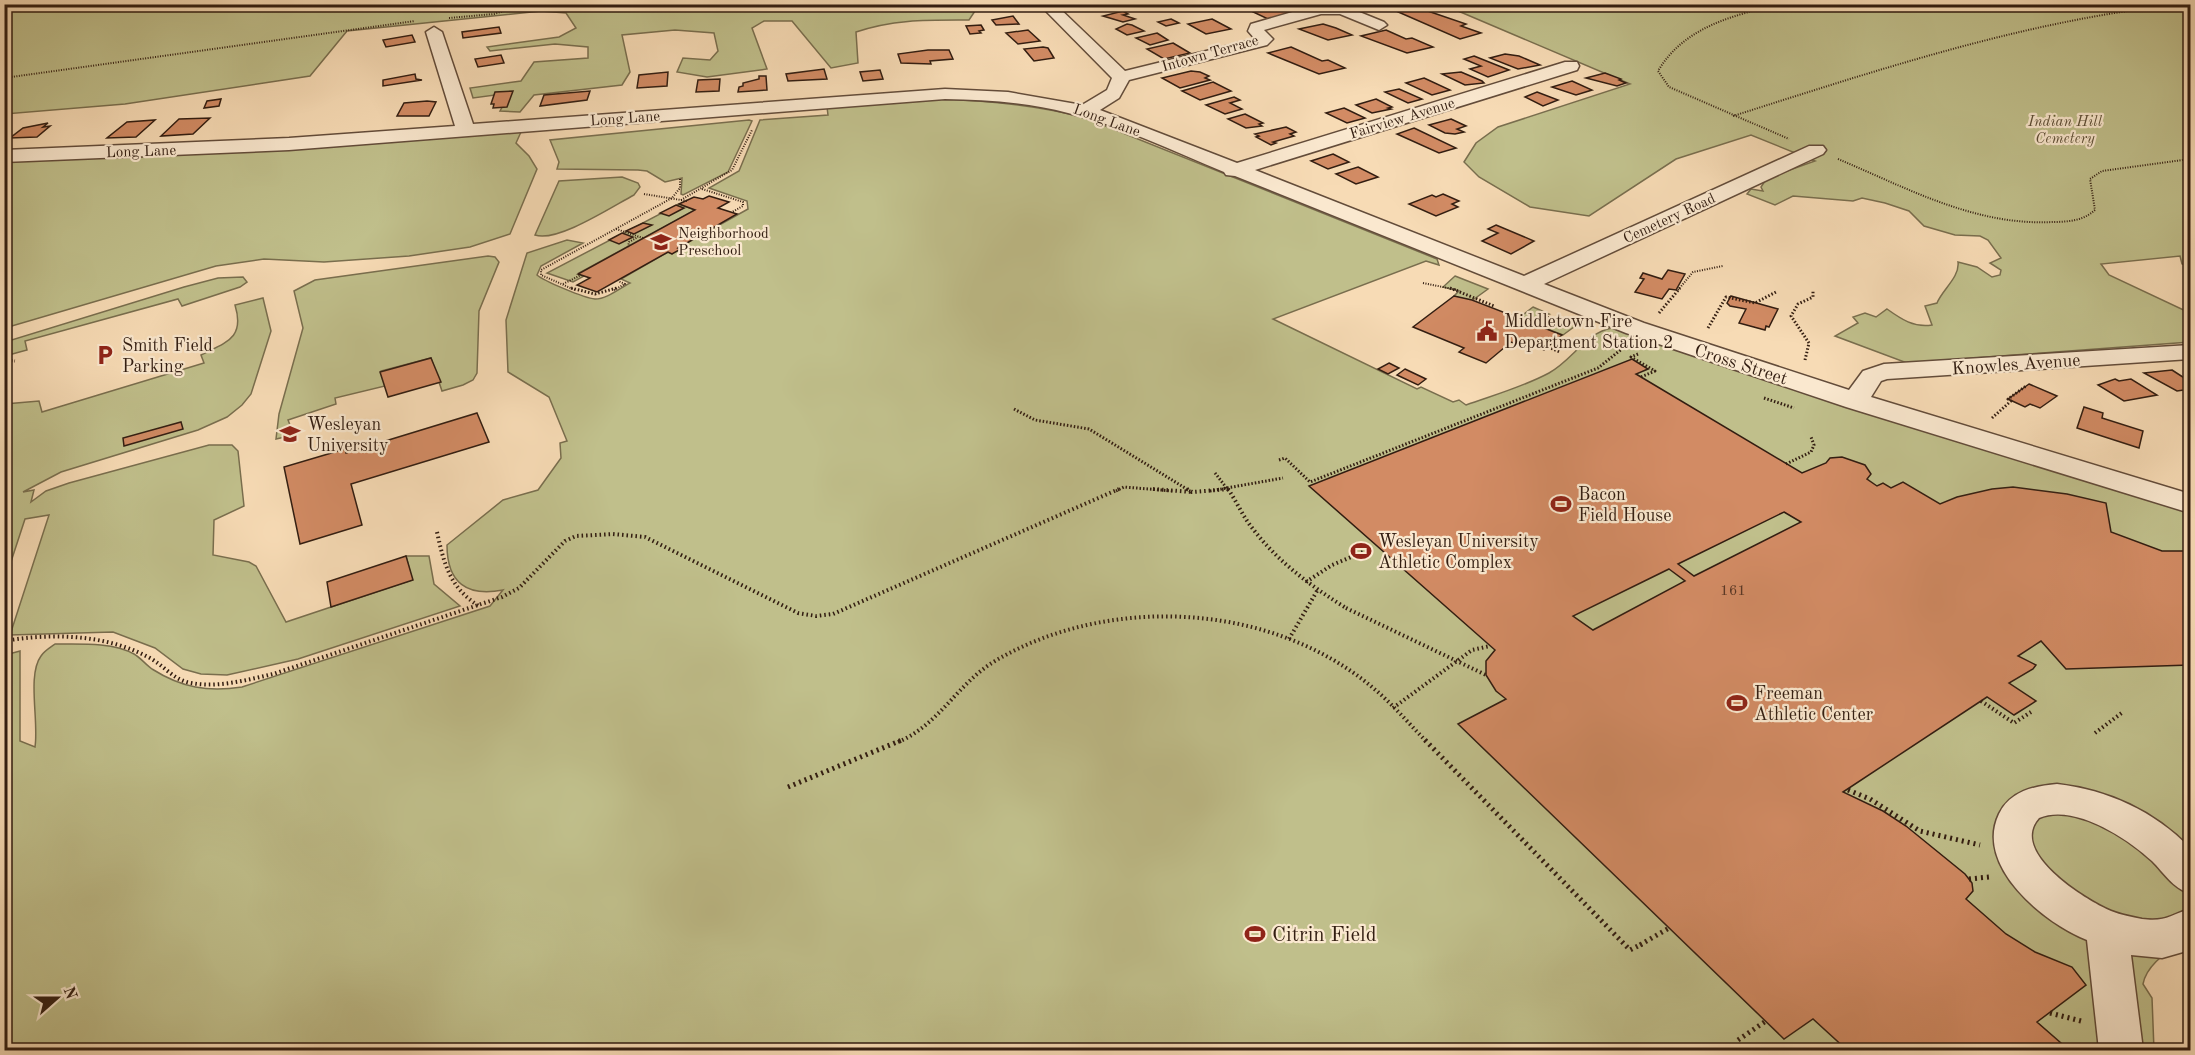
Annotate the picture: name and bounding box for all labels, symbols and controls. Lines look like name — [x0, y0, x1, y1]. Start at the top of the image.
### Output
street label: Intown Terrace — [1160, 33, 1261, 75]
street label: Fairview Avenue — [1348, 96, 1457, 143]
street label: Long Lane — [1071, 102, 1142, 141]
street label: Long Lane — [589, 110, 661, 129]
park label: Indian Hill Cemetery — [2027, 115, 2103, 147]
street label: Long Lane — [106, 144, 177, 161]
street label: Cemetery Road — [1621, 191, 1718, 247]
place label: Neighborhood Preschool — [678, 227, 769, 259]
school or university icon: Neighborhood Preschool — [649, 230, 673, 254]
place label: Middletown Fire Department Station 2 — [1504, 313, 1674, 352]
public building icon: Middletown Fire Department Station 2 — [1475, 319, 1499, 343]
place label: Smith Field Parking — [122, 337, 213, 376]
street label: Cross Street — [1692, 341, 1789, 388]
parking icon: Smith Field Parking — [93, 343, 117, 367]
street label: Knowles Avenue — [1951, 352, 2081, 378]
place label: Wesleyan University — [307, 416, 389, 455]
school or university icon: Wesleyan University — [278, 422, 302, 446]
place label: Bacon Field House — [1578, 486, 1671, 525]
sports icon: Bacon Field House — [1549, 492, 1573, 516]
place label: Wesleyan University Athletic Complex — [1378, 533, 1539, 572]
sports icon: Wesleyan University Athletic Complex — [1349, 539, 1373, 563]
house number: 161 — [1720, 584, 1746, 599]
place label: Freeman Athletic Center — [1754, 685, 1874, 724]
sports icon: Freeman Athletic Center — [1725, 691, 1749, 715]
sports icon: Citrin Field — [1243, 922, 1267, 946]
place label: Citrin Field — [1272, 925, 1377, 946]
north arrow — [27, 968, 87, 1028]
text: N — [59, 985, 79, 1003]

